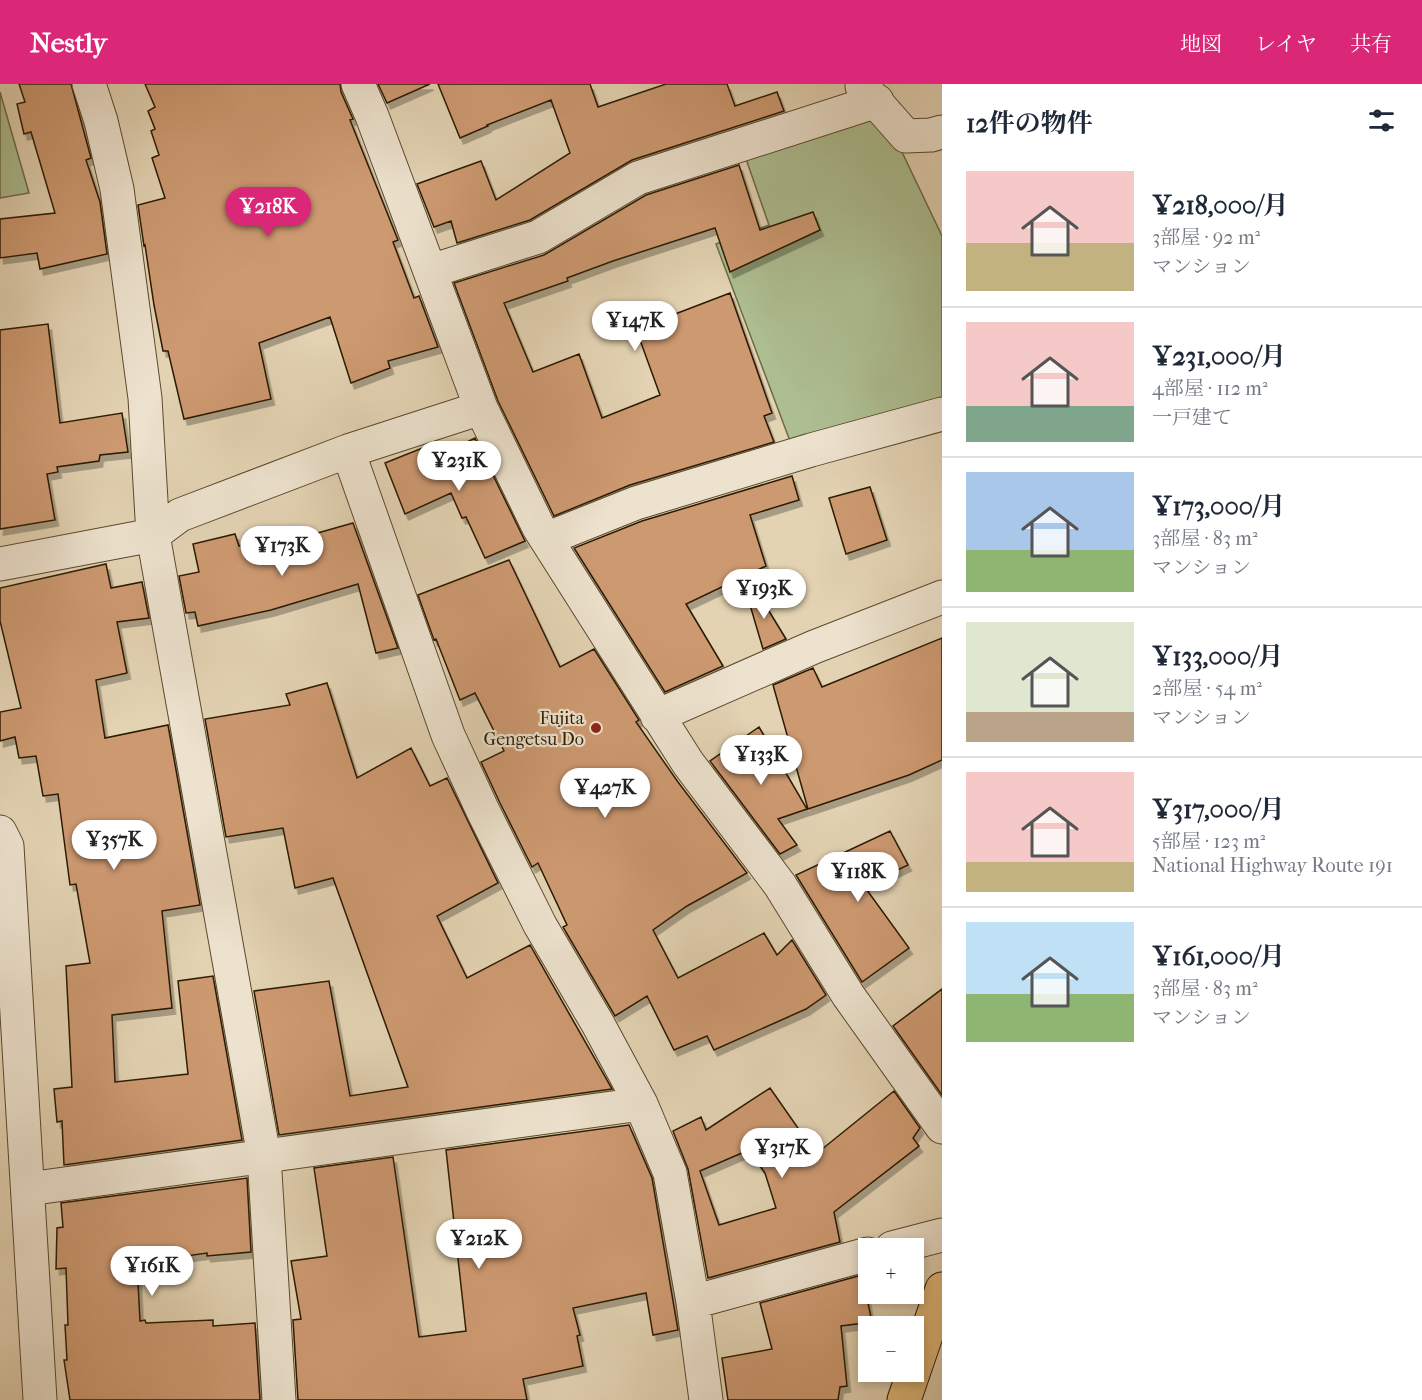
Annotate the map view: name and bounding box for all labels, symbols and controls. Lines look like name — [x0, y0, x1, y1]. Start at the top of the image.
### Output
text: Nestly — [30, 26, 107, 59]
text: 地図 — [1180, 32, 1222, 56]
text: レイヤ — [1255, 32, 1317, 56]
text: 共有 — [1350, 32, 1392, 56]
icon: filters — [1365, 104, 1398, 137]
text: 12件の物件 — [966, 108, 1093, 139]
pin: ¥218K — [226, 187, 310, 238]
text: ¥218,000/月 — [1152, 190, 1289, 221]
text: ¥218K — [239, 195, 297, 218]
icon: home — [1014, 195, 1086, 267]
text: 3部屋 · 92 m² — [1152, 226, 1260, 249]
text: マンション — [1152, 255, 1251, 278]
pin: ¥147K — [593, 301, 677, 352]
text: ¥147K — [606, 309, 664, 332]
text: ¥231,000/月 — [1152, 341, 1286, 372]
icon: home — [1014, 346, 1086, 418]
text: 4部屋 · 112 m² — [1152, 377, 1268, 400]
text: 一戸建て — [1152, 406, 1232, 429]
pin: ¥231K — [417, 441, 501, 492]
text: ¥231K — [431, 449, 487, 472]
text: ¥173,000/月 — [1152, 491, 1285, 522]
icon: home — [1014, 496, 1086, 568]
pin: ¥173K — [240, 526, 324, 577]
text: 3部屋 · 83 m² — [1152, 527, 1258, 550]
text: ¥173K — [254, 534, 310, 557]
text: マンション — [1152, 556, 1251, 579]
pin: ¥193K — [722, 569, 806, 620]
text: ¥193K — [736, 577, 792, 600]
text: ¥133,000/月 — [1152, 641, 1284, 672]
icon: home — [1014, 646, 1086, 718]
text: 2部屋 · 54 m² — [1152, 677, 1262, 700]
text: マンション — [1152, 706, 1251, 729]
place label: Fujita Gengetsu Do — [483, 708, 585, 750]
marker: Fujita Gengetsu Do — [589, 721, 603, 735]
pin: ¥133K — [719, 735, 803, 786]
text: ¥133K — [734, 743, 788, 766]
pin: ¥427K — [563, 768, 647, 819]
text: ¥427K — [574, 776, 636, 799]
text: ¥317,000/月 — [1152, 794, 1285, 825]
icon: home — [1014, 796, 1086, 868]
pin: ¥357K — [72, 820, 156, 871]
text: ¥357K — [86, 828, 142, 851]
text: 5部屋 · 123 m² — [1152, 830, 1265, 853]
pin: ¥118K — [816, 852, 900, 903]
text: National Highway Route 191 — [1152, 854, 1393, 877]
text: ¥118K — [831, 860, 885, 883]
text: ¥161,000/月 — [1152, 941, 1285, 972]
icon: home — [1014, 946, 1086, 1018]
text: 3部屋 · 83 m² — [1152, 977, 1258, 1000]
text: マンション — [1152, 1006, 1251, 1029]
pin: ¥317K — [740, 1128, 824, 1179]
text: ¥317K — [754, 1136, 810, 1159]
pin: ¥212K — [437, 1219, 521, 1270]
text: ¥212K — [450, 1227, 508, 1250]
map controls — [858, 1238, 924, 1382]
button: + — [858, 1238, 924, 1304]
pin: ¥161K — [110, 1246, 194, 1297]
text: ¥161K — [125, 1254, 180, 1277]
button: − — [858, 1316, 924, 1382]

